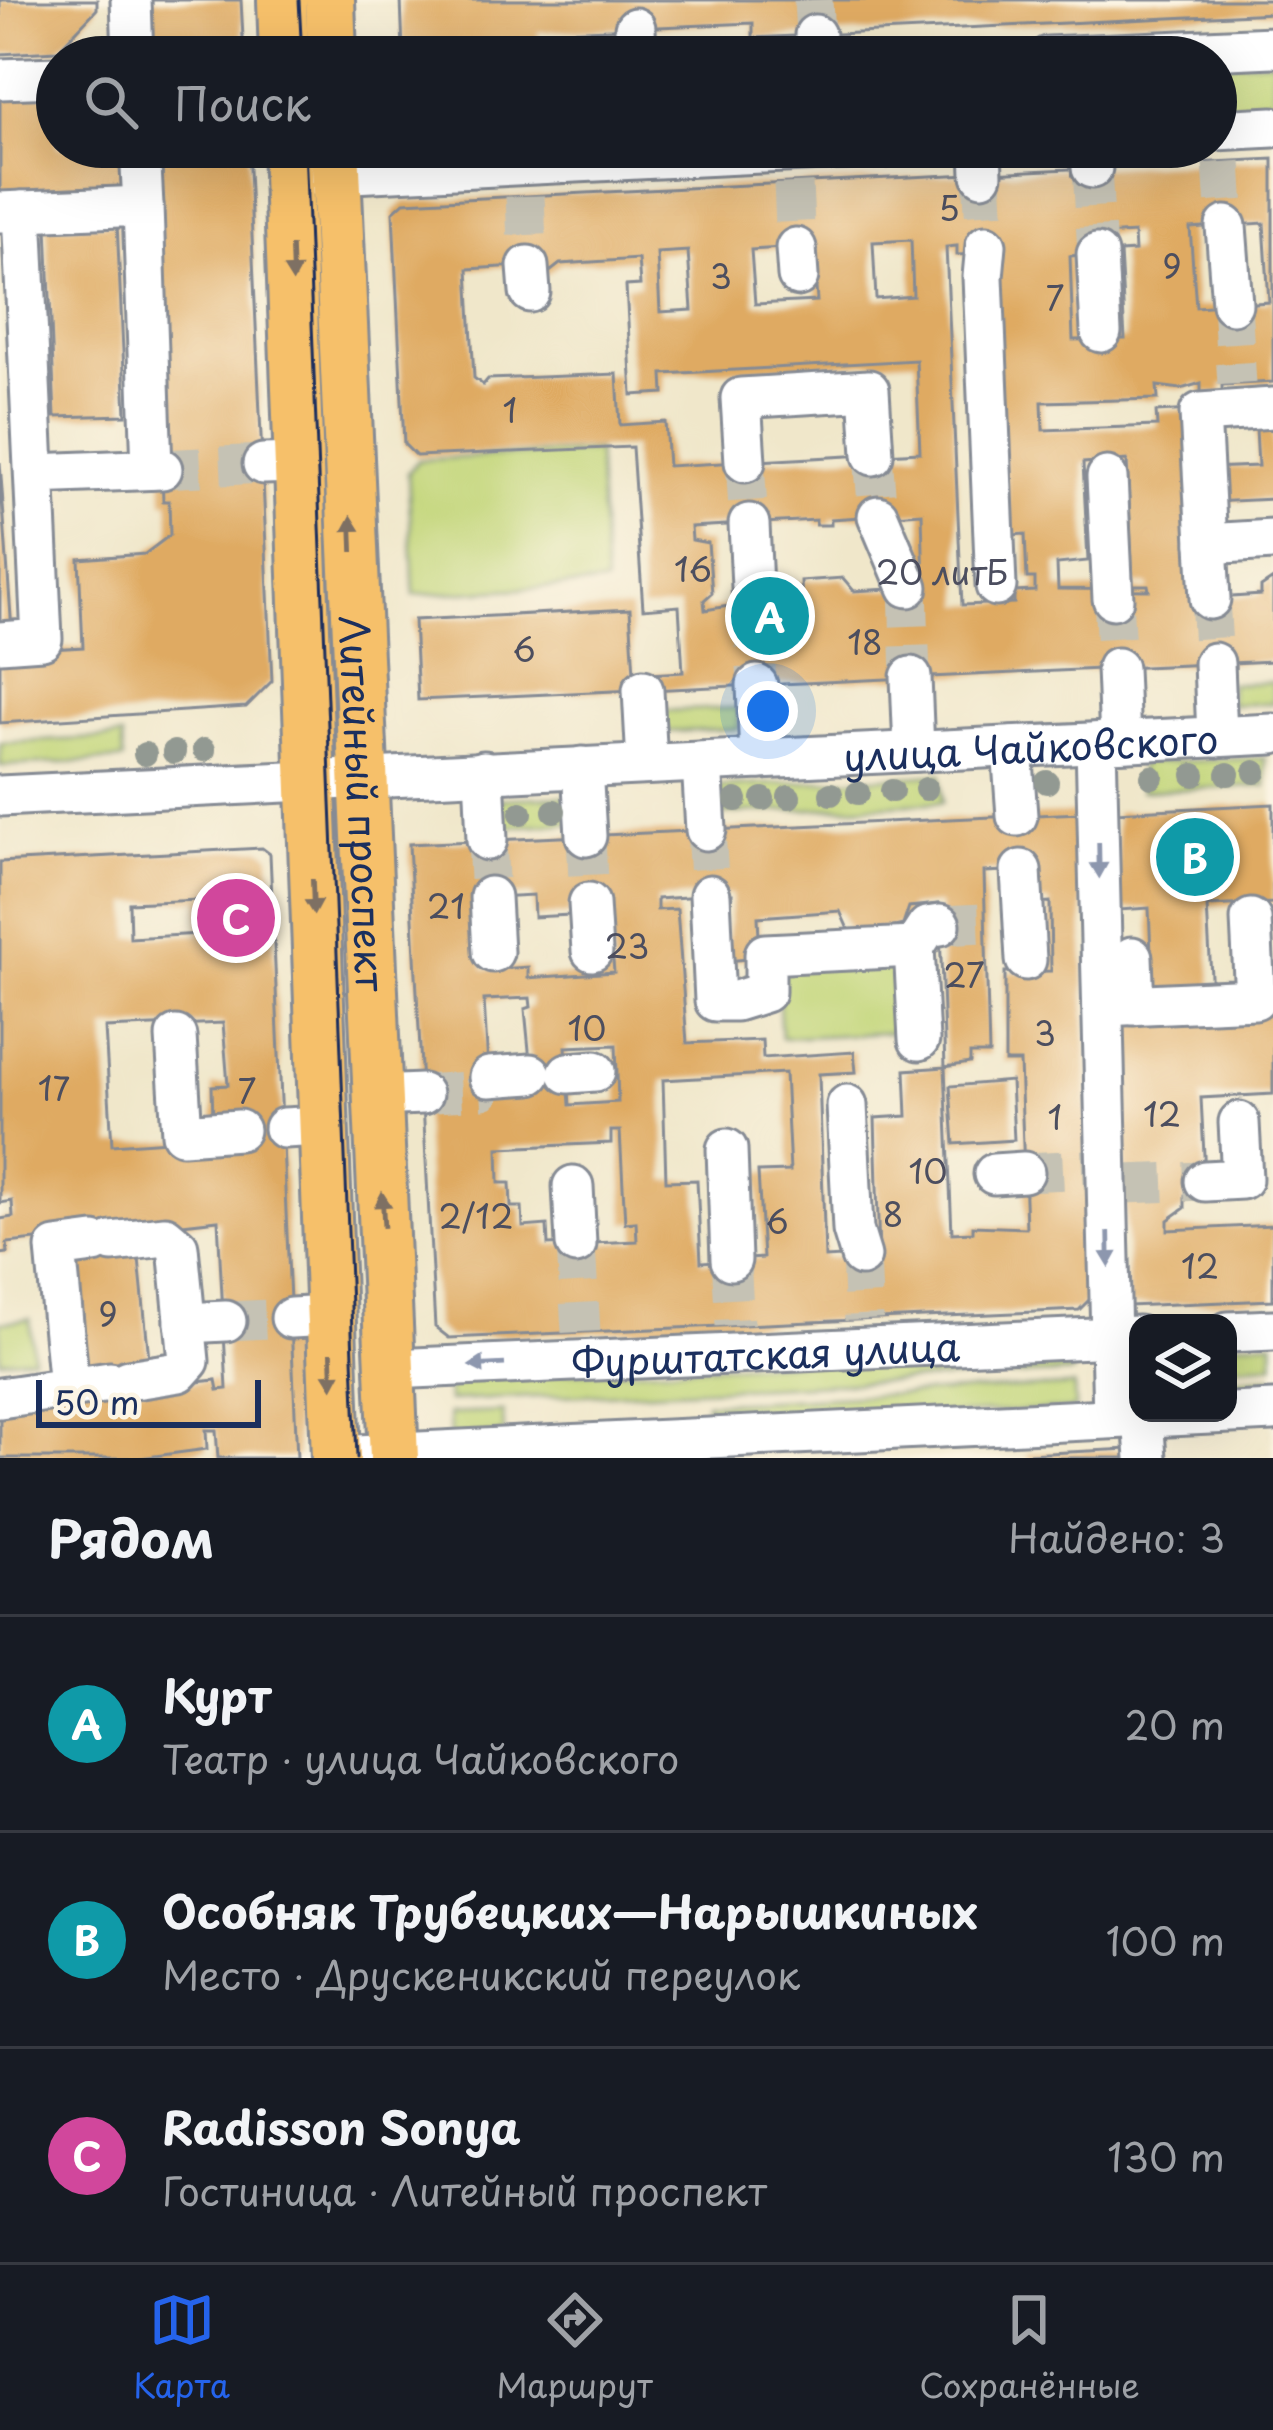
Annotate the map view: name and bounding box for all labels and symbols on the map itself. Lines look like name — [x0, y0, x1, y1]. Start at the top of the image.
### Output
house number: 5 — [938, 182, 960, 232]
house number: 9 — [1162, 240, 1182, 290]
one-way arrow — [283, 246, 302, 284]
house number: 3 — [710, 250, 732, 300]
house number: 7 — [1046, 272, 1064, 322]
house number: 1 — [503, 384, 517, 434]
one-way arrow — [343, 514, 362, 552]
house number: 16 — [674, 543, 712, 593]
house number: 20 литБ — [876, 546, 1008, 596]
pin: A — [731, 571, 809, 661]
street label: Литейный проспект — [327, 614, 403, 994]
house number: 18 — [847, 616, 883, 666]
house number: 6 — [512, 623, 536, 673]
your location — [738, 681, 798, 741]
street label: улица Чайковского — [842, 707, 1220, 784]
pin: B — [1156, 812, 1234, 902]
one-way arrow — [1090, 842, 1109, 880]
pin: C — [197, 873, 275, 963]
one-way arrow — [304, 879, 323, 917]
house number: 21 — [427, 880, 465, 930]
house number: 23 — [605, 920, 649, 970]
house number: 27 — [943, 949, 985, 999]
house number: 10 — [568, 1002, 606, 1052]
house number: 3 — [1034, 1007, 1056, 1057]
house number: 17 — [38, 1062, 70, 1112]
house number: 7 — [238, 1065, 256, 1115]
house number: 12 — [1143, 1088, 1181, 1138]
house number: 1 — [1048, 1091, 1062, 1141]
house number: 10 — [909, 1145, 947, 1195]
house number: 8 — [883, 1188, 903, 1238]
one-way arrow — [373, 1190, 392, 1228]
house number: 2/12 — [438, 1190, 514, 1240]
house number: 6 — [765, 1195, 789, 1245]
one-way arrow — [1099, 1231, 1118, 1269]
house number: 12 — [1181, 1240, 1219, 1290]
house number: 9 — [98, 1288, 118, 1338]
street label: Фурштатская улица — [570, 1314, 961, 1390]
one-way arrow — [323, 1352, 342, 1390]
one-way arrow — [467, 1356, 505, 1375]
scale bar — [36, 1374, 261, 1427]

